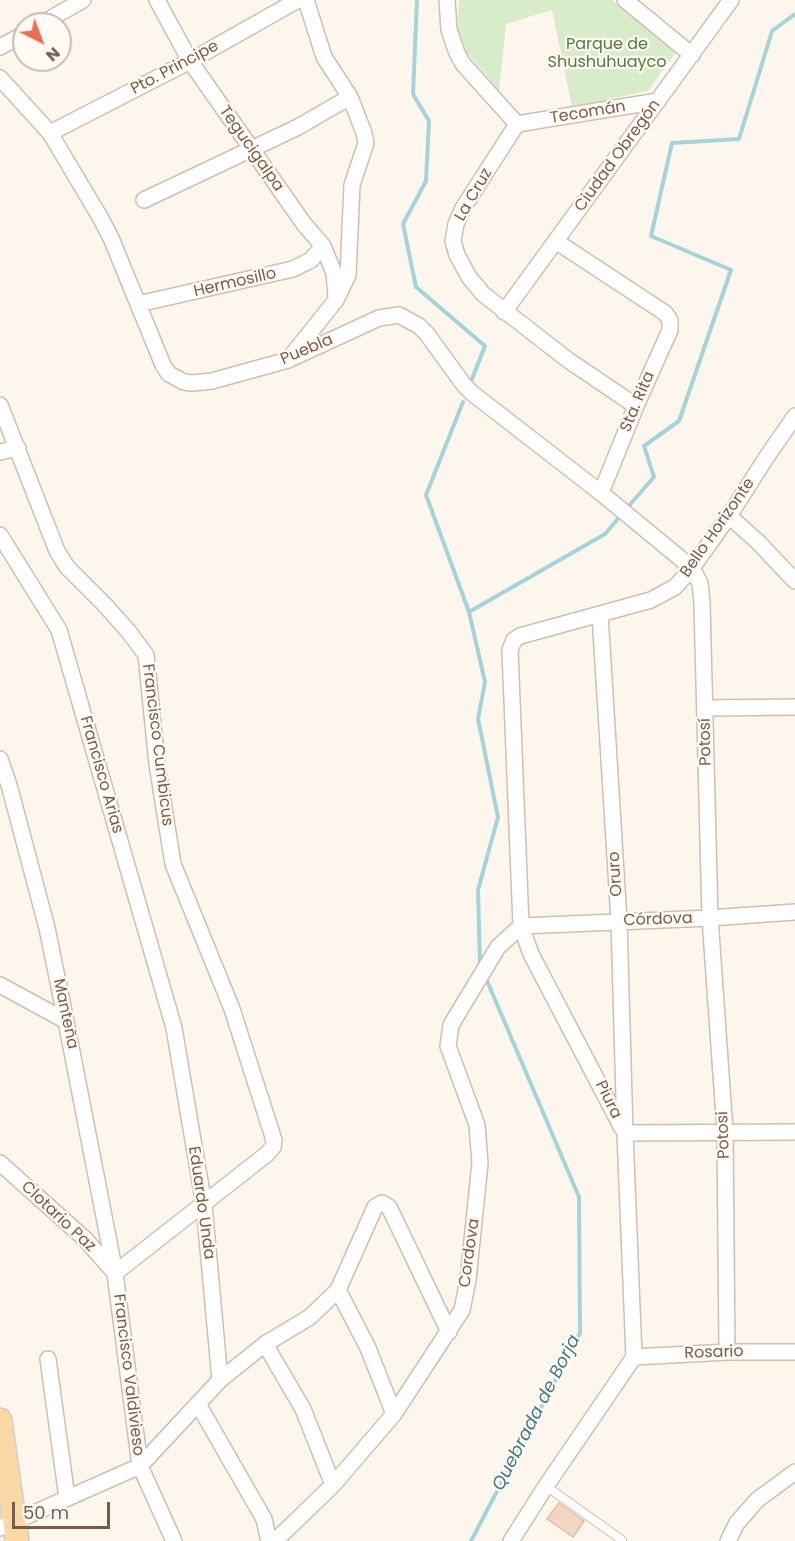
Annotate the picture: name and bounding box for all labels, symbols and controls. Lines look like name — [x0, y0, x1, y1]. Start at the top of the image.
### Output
north arrow — [12, 12, 72, 72]
park label: Parque de Shushuhuayco — [548, 35, 666, 73]
street label: Pto. Principe — [128, 37, 222, 99]
text: N — [41, 42, 65, 67]
street label: Ciudad Obregón — [571, 96, 665, 216]
street label: Tecomán — [549, 98, 627, 128]
street label: Tegucigalpa — [214, 102, 288, 196]
street label: La Cruz — [451, 165, 497, 225]
street label: Hermosillo — [192, 264, 278, 302]
street label: Puebla — [278, 330, 336, 370]
street label: Sta. Rita — [617, 369, 659, 435]
street label: Bello Horizonte — [677, 475, 759, 581]
street label: Francisco Cumbicus — [138, 663, 176, 827]
street label: Francisco Arias — [75, 714, 127, 836]
street label: Potosí — [696, 718, 716, 766]
street label: Oruro — [605, 851, 627, 897]
street label: Córdova — [623, 909, 693, 931]
street label: Manteña — [48, 977, 82, 1051]
street label: Piura — [591, 1078, 625, 1122]
street label: Potosi — [714, 1111, 734, 1159]
street label: Eduardo Unda — [184, 1145, 218, 1261]
street label: Clotario Paz — [17, 1178, 99, 1256]
street label: Cordova — [456, 1217, 484, 1289]
street label: Francisco Valdivieso — [109, 1293, 147, 1457]
water label: Quebrada de Borja — [488, 1331, 586, 1495]
street label: Rosario — [684, 1342, 744, 1364]
scale bar — [15, 1490, 112, 1528]
text: 50 m — [23, 1500, 69, 1525]

